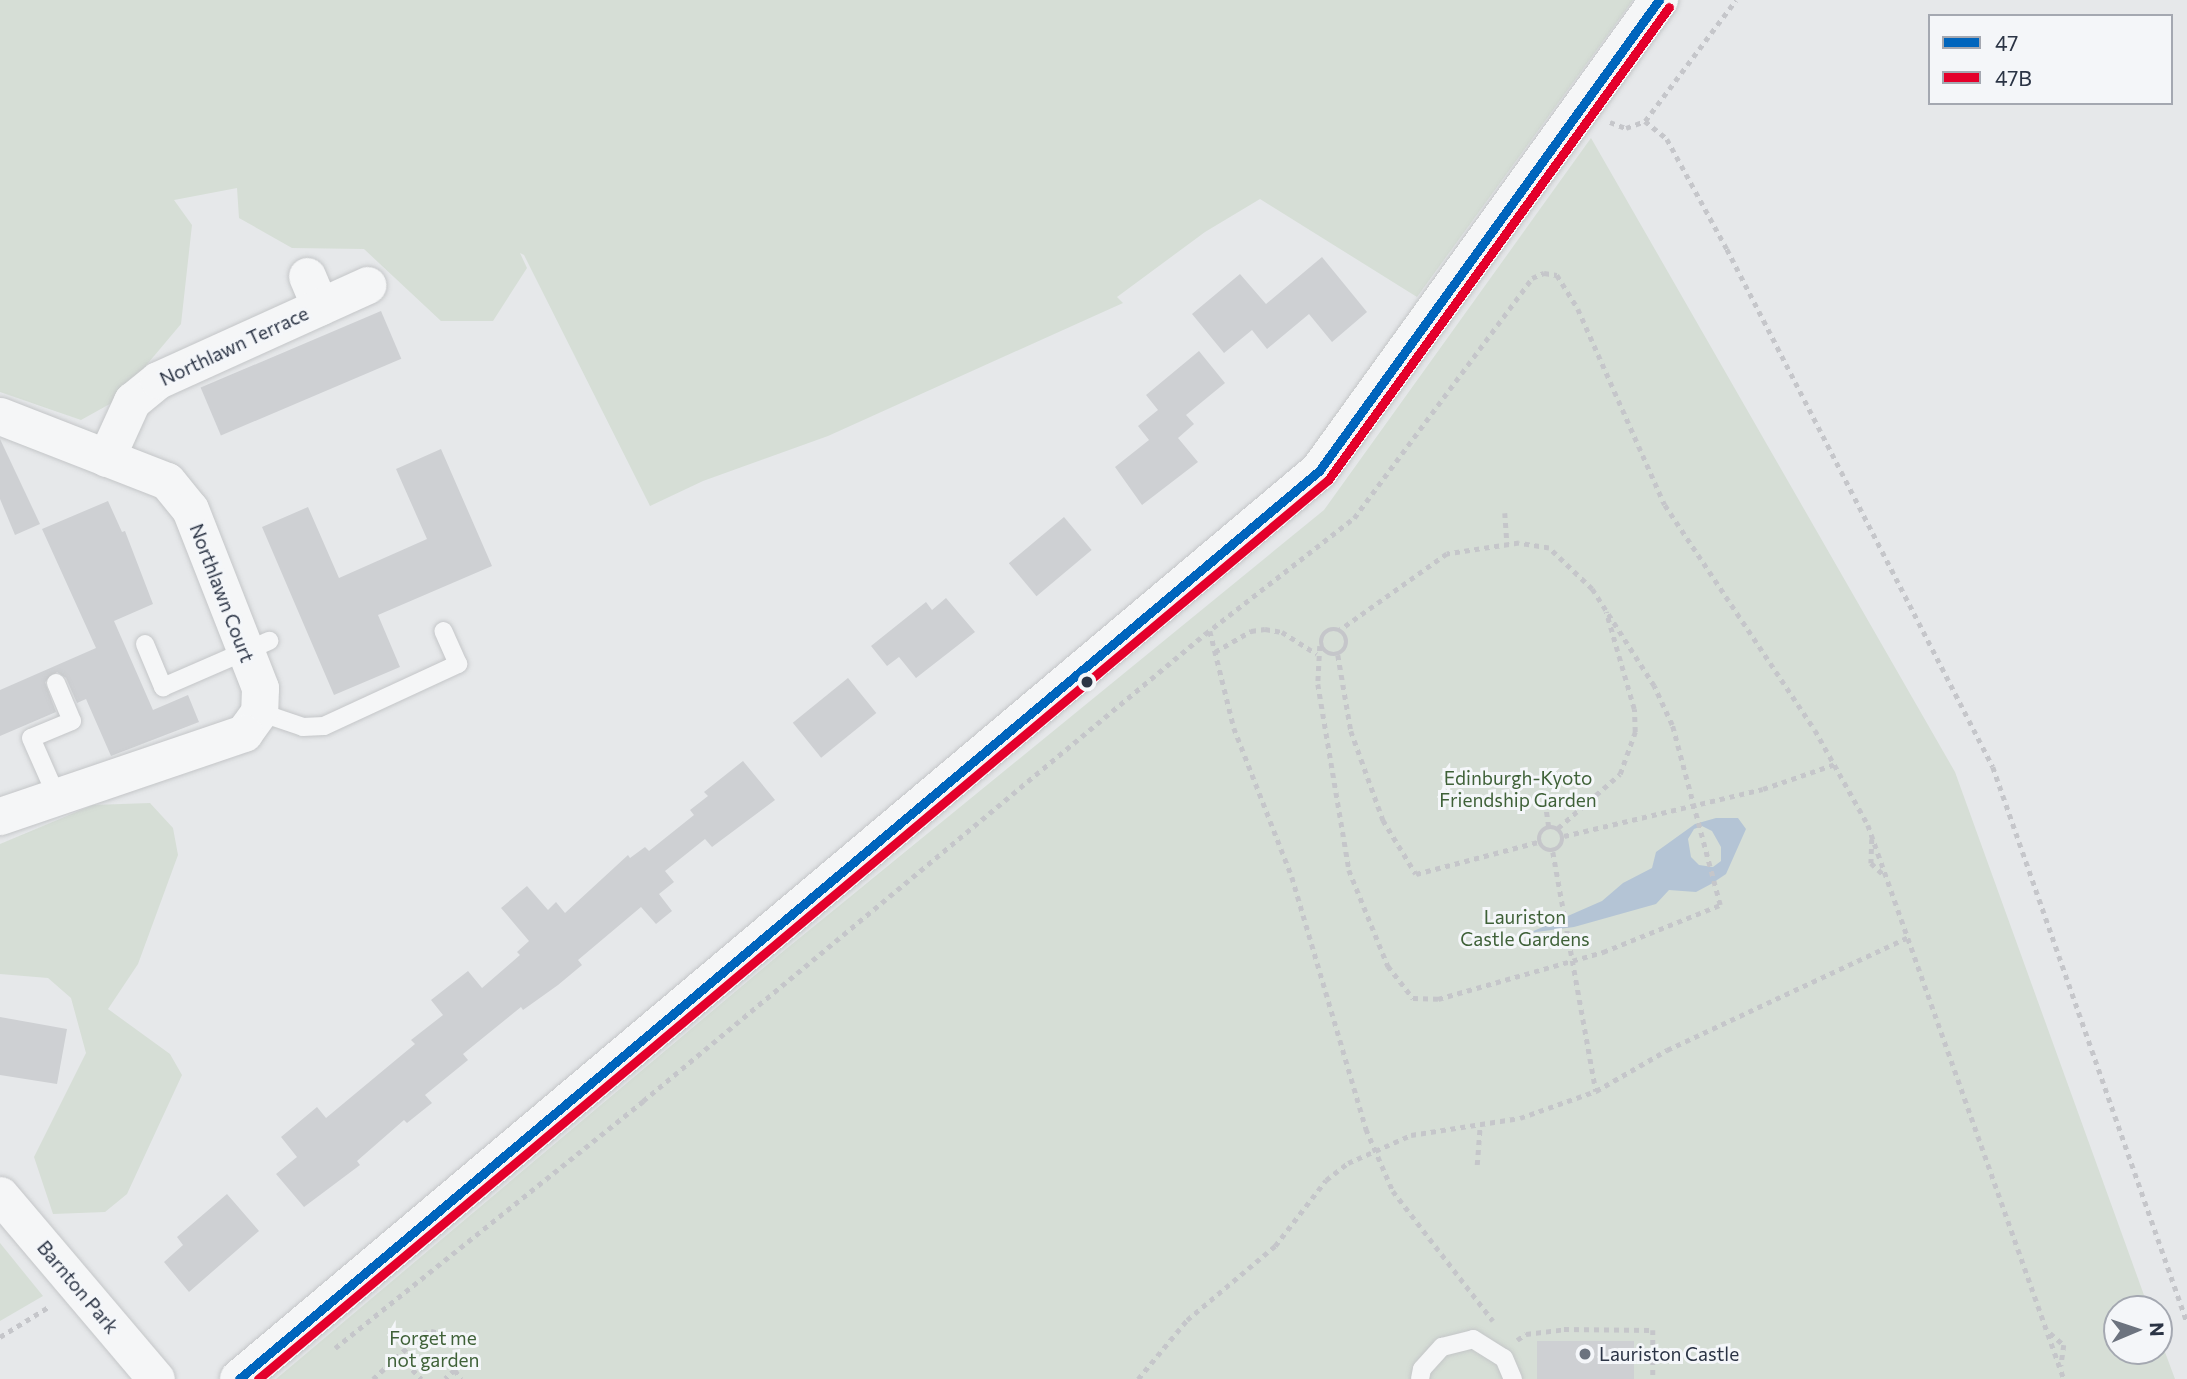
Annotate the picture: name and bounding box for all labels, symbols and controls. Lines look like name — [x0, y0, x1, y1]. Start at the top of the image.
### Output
legend — [1928, 14, 2173, 105]
text: 47 — [1995, 30, 2018, 55]
text: 47B — [1995, 65, 2032, 90]
street label: Northlawn Terrace — [156, 302, 312, 390]
street label: Northlawn Court — [185, 520, 259, 666]
unlabelled marker — [1080, 675, 1094, 689]
park label: Edinburgh-Kyoto Friendship Garden — [1439, 767, 1597, 811]
park label: Lauriston Castle Gardens — [1460, 906, 1590, 950]
street label: Barnton Park — [33, 1236, 123, 1338]
north arrow — [2103, 1295, 2173, 1365]
text: N — [2146, 1322, 2169, 1337]
park label: Forget me not garden — [387, 1327, 479, 1371]
place label: Lauriston Castle — [1599, 1343, 1739, 1365]
marker: Lauriston Castle — [1577, 1346, 1593, 1362]

